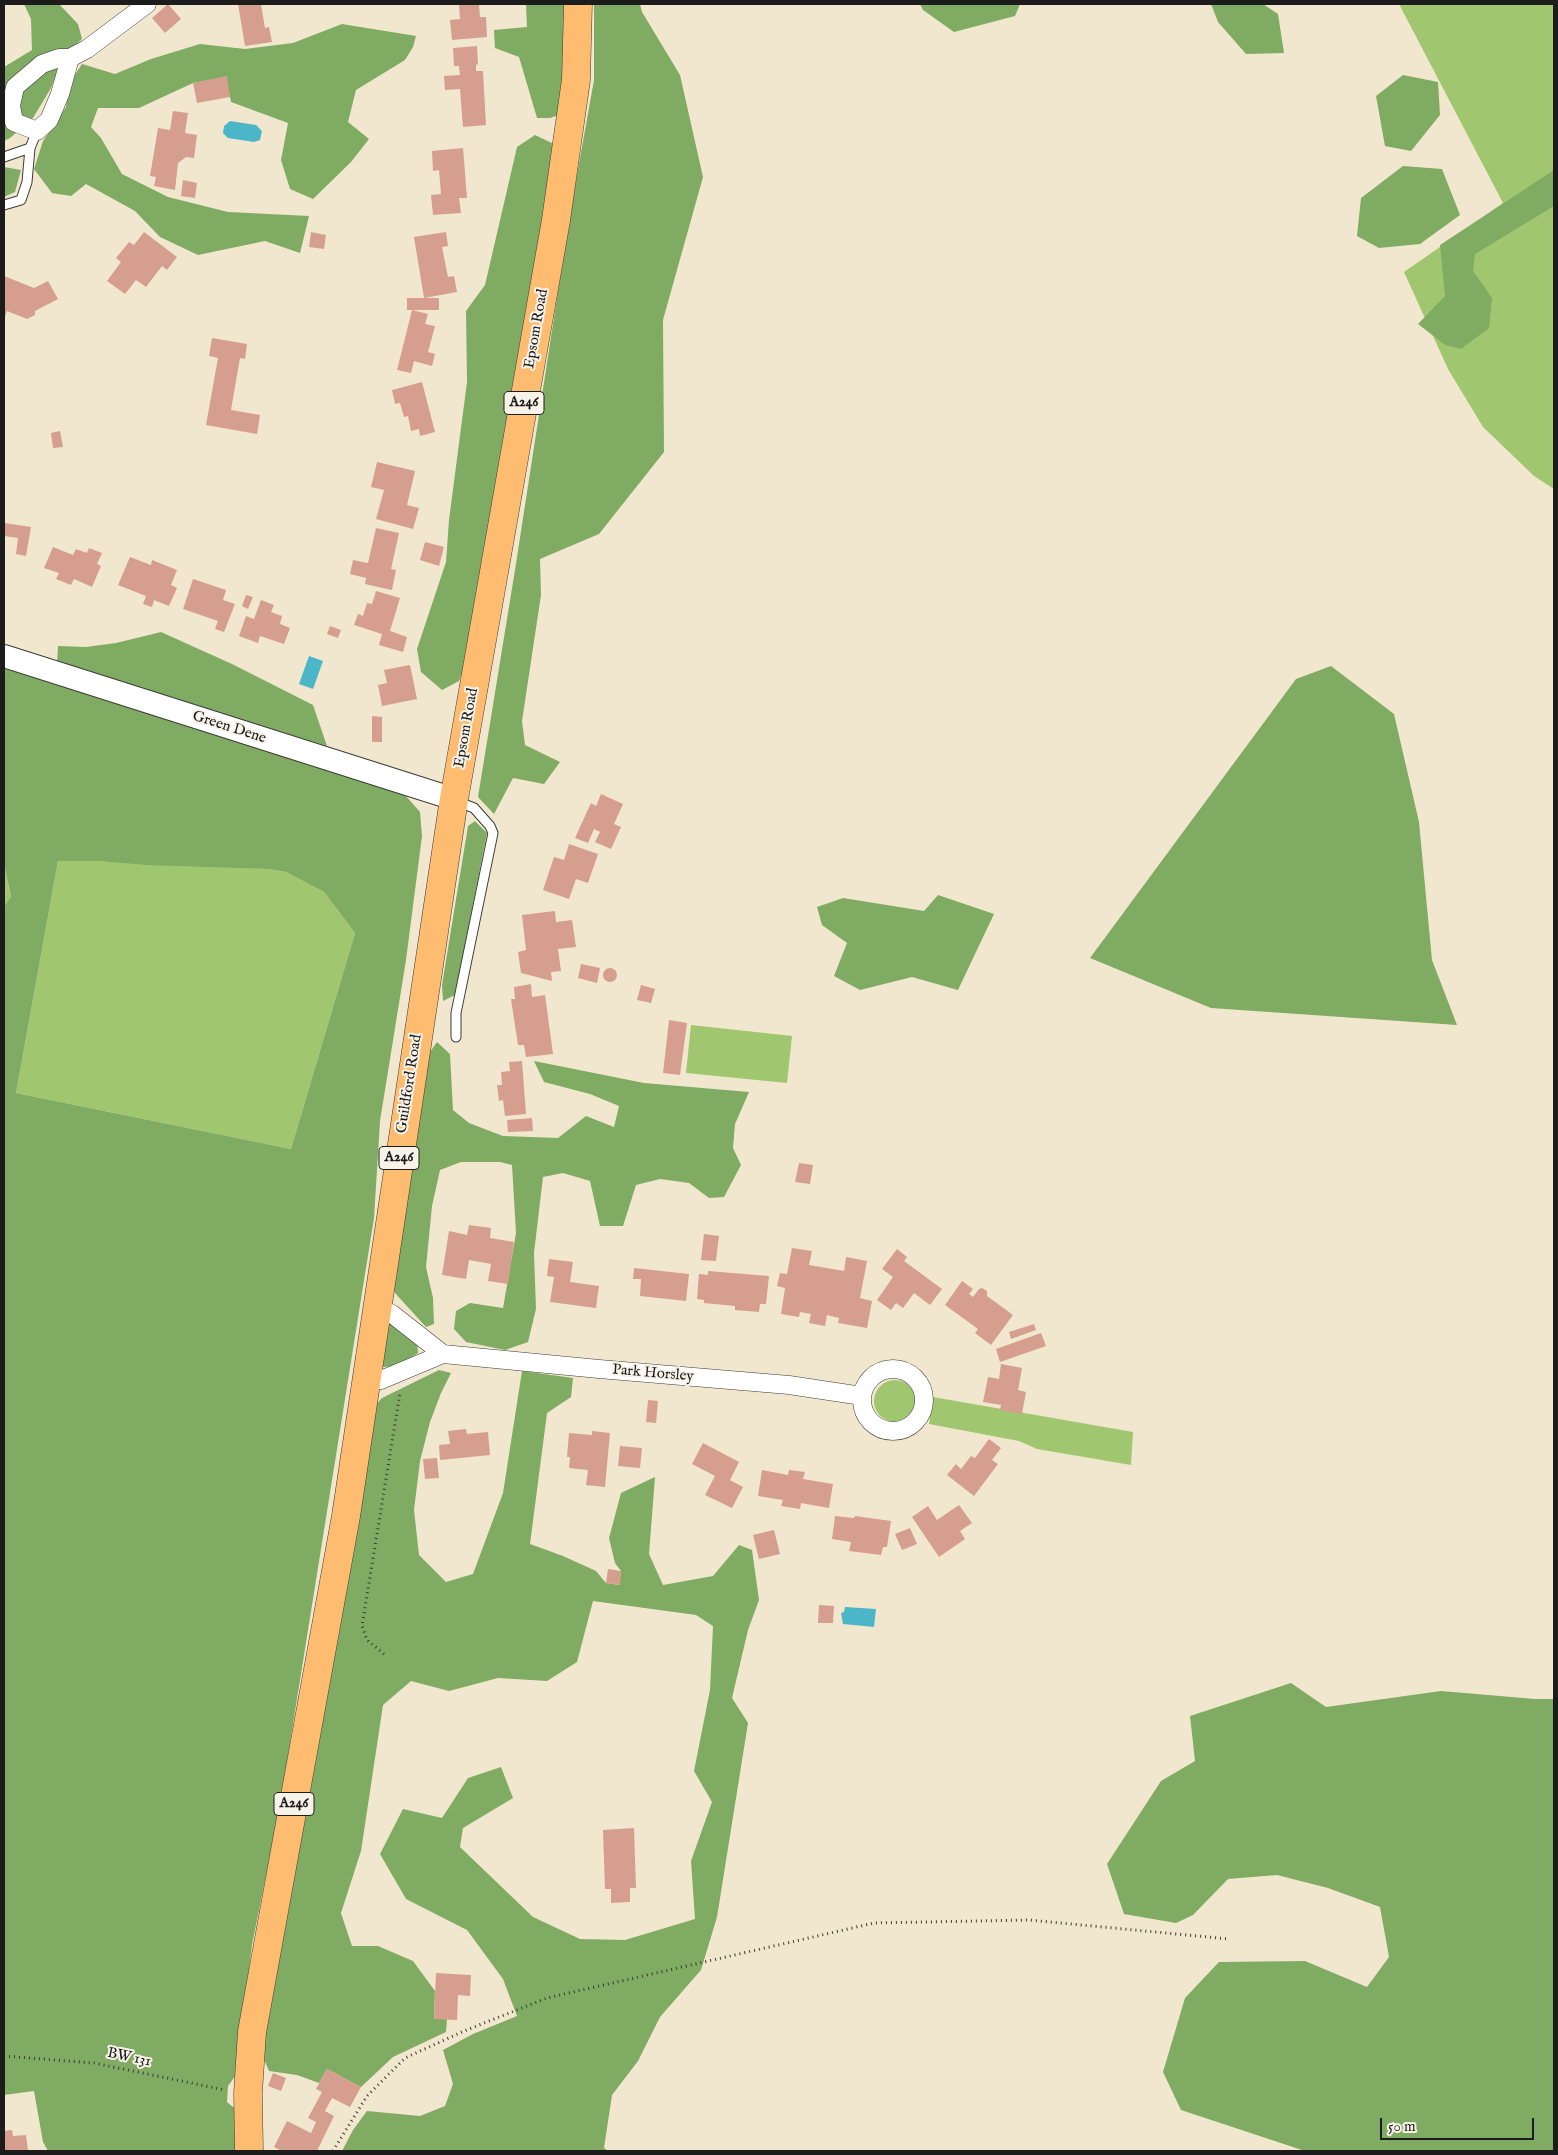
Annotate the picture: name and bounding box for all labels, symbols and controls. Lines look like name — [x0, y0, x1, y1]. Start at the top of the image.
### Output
street label: Epsom Road — [521, 288, 553, 370]
road number: A246 — [504, 392, 544, 414]
street label: Epsom Road — [451, 687, 483, 769]
street label: Green Dene — [190, 708, 268, 748]
street label: Guildford Road — [393, 1033, 427, 1135]
road number: A246 — [379, 1146, 419, 1170]
street label: Park Horsley — [612, 1361, 694, 1387]
road number: A246 — [274, 1792, 314, 1816]
street label: BW 131 — [106, 2045, 152, 2071]
scale bar — [1383, 2108, 1537, 2140]
text: 50 m — [1388, 2117, 1416, 2136]

